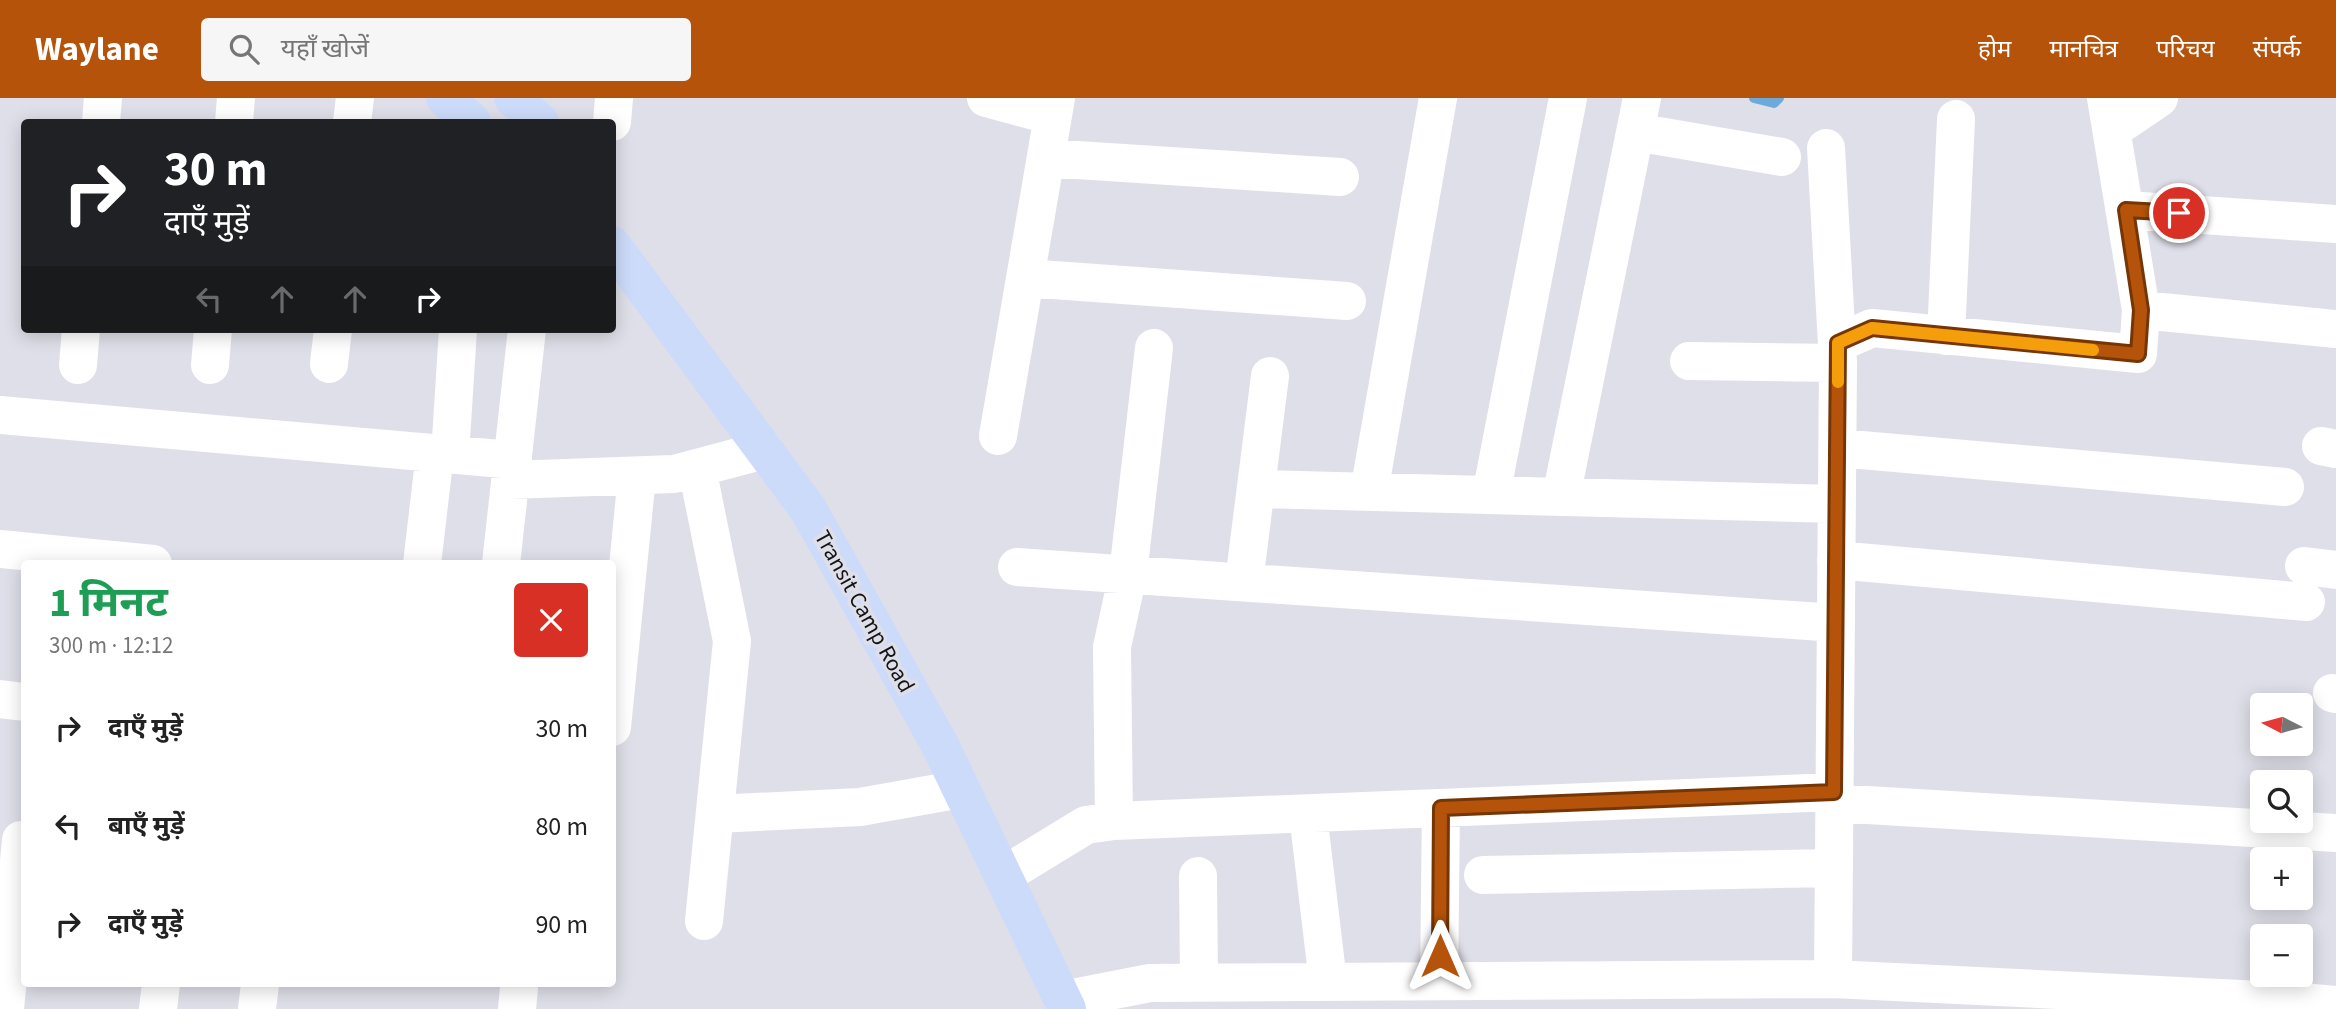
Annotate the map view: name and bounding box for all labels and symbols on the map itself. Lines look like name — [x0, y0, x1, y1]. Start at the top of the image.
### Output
pin — [2149, 183, 2209, 243]
street label: Transit Camp Road — [806, 524, 923, 698]
north arrow — [2250, 693, 2314, 756]
position arrow — [1403, 919, 1477, 993]

